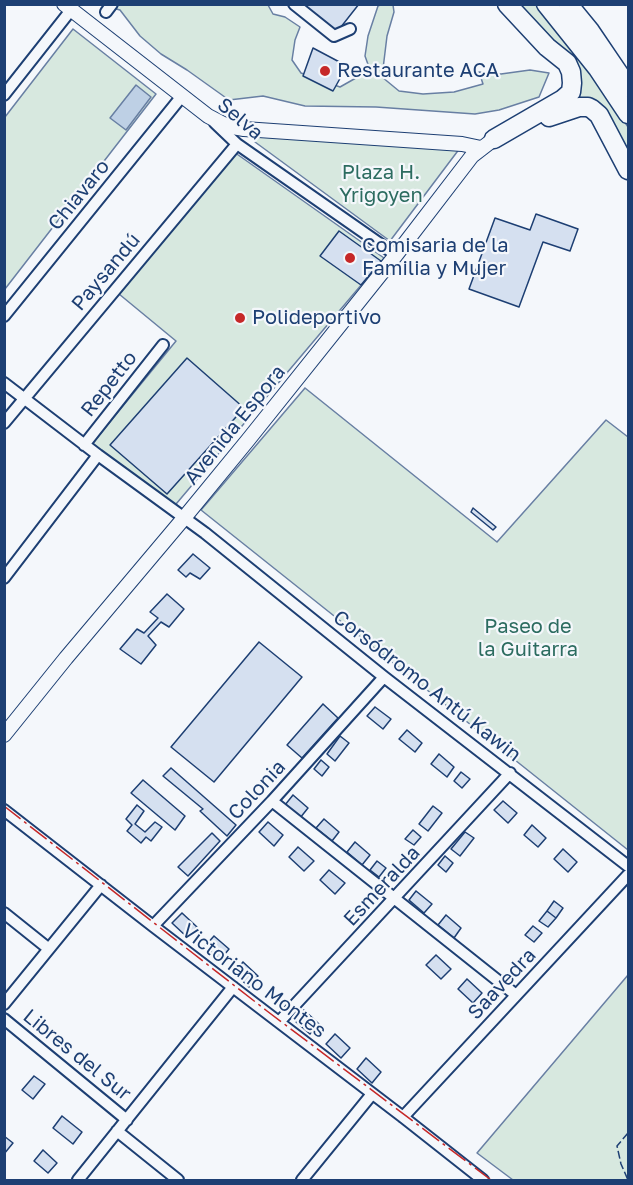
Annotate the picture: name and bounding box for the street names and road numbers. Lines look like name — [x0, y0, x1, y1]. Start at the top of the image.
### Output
street label: Selva — [212, 93, 268, 145]
street label: Chiavaro — [43, 155, 115, 235]
street label: Paysandú — [67, 228, 145, 316]
street label: Repetto — [76, 346, 142, 422]
street label: Avenida Espora — [179, 360, 291, 490]
street label: Corsódromo Antú Kawin — [328, 605, 526, 767]
street label: Colonia — [223, 755, 291, 825]
street label: Esmeralda — [339, 841, 425, 931]
street label: Victoriano Montes — [177, 919, 331, 1043]
street label: Saavedra — [463, 943, 541, 1025]
street label: Libres del Sur — [18, 1004, 136, 1106]

